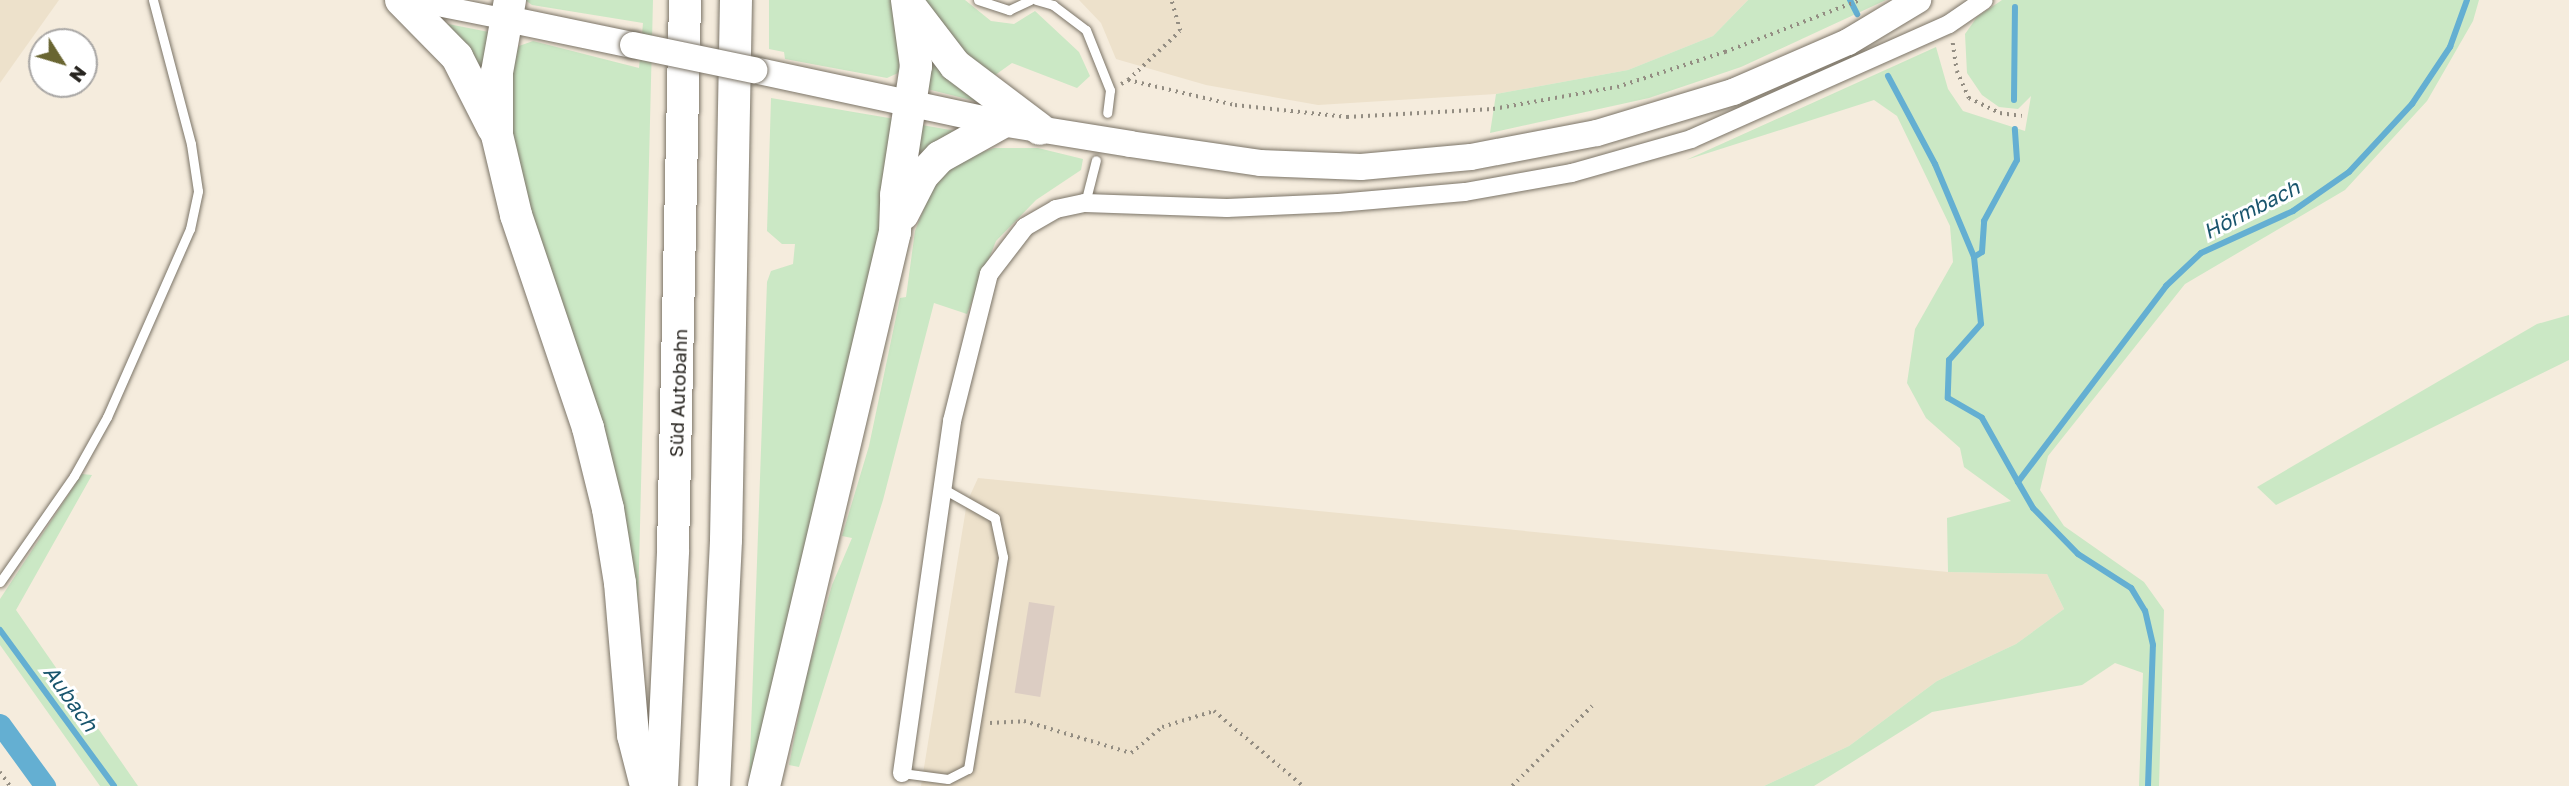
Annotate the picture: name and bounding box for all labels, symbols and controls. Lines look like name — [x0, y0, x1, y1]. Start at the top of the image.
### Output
north arrow — [28, 28, 98, 98]
text: N — [65, 62, 92, 87]
water label: Hörmbach — [2199, 174, 2303, 244]
street label: Süd Autobahn — [664, 328, 692, 458]
water label: Aubach — [39, 660, 103, 736]

